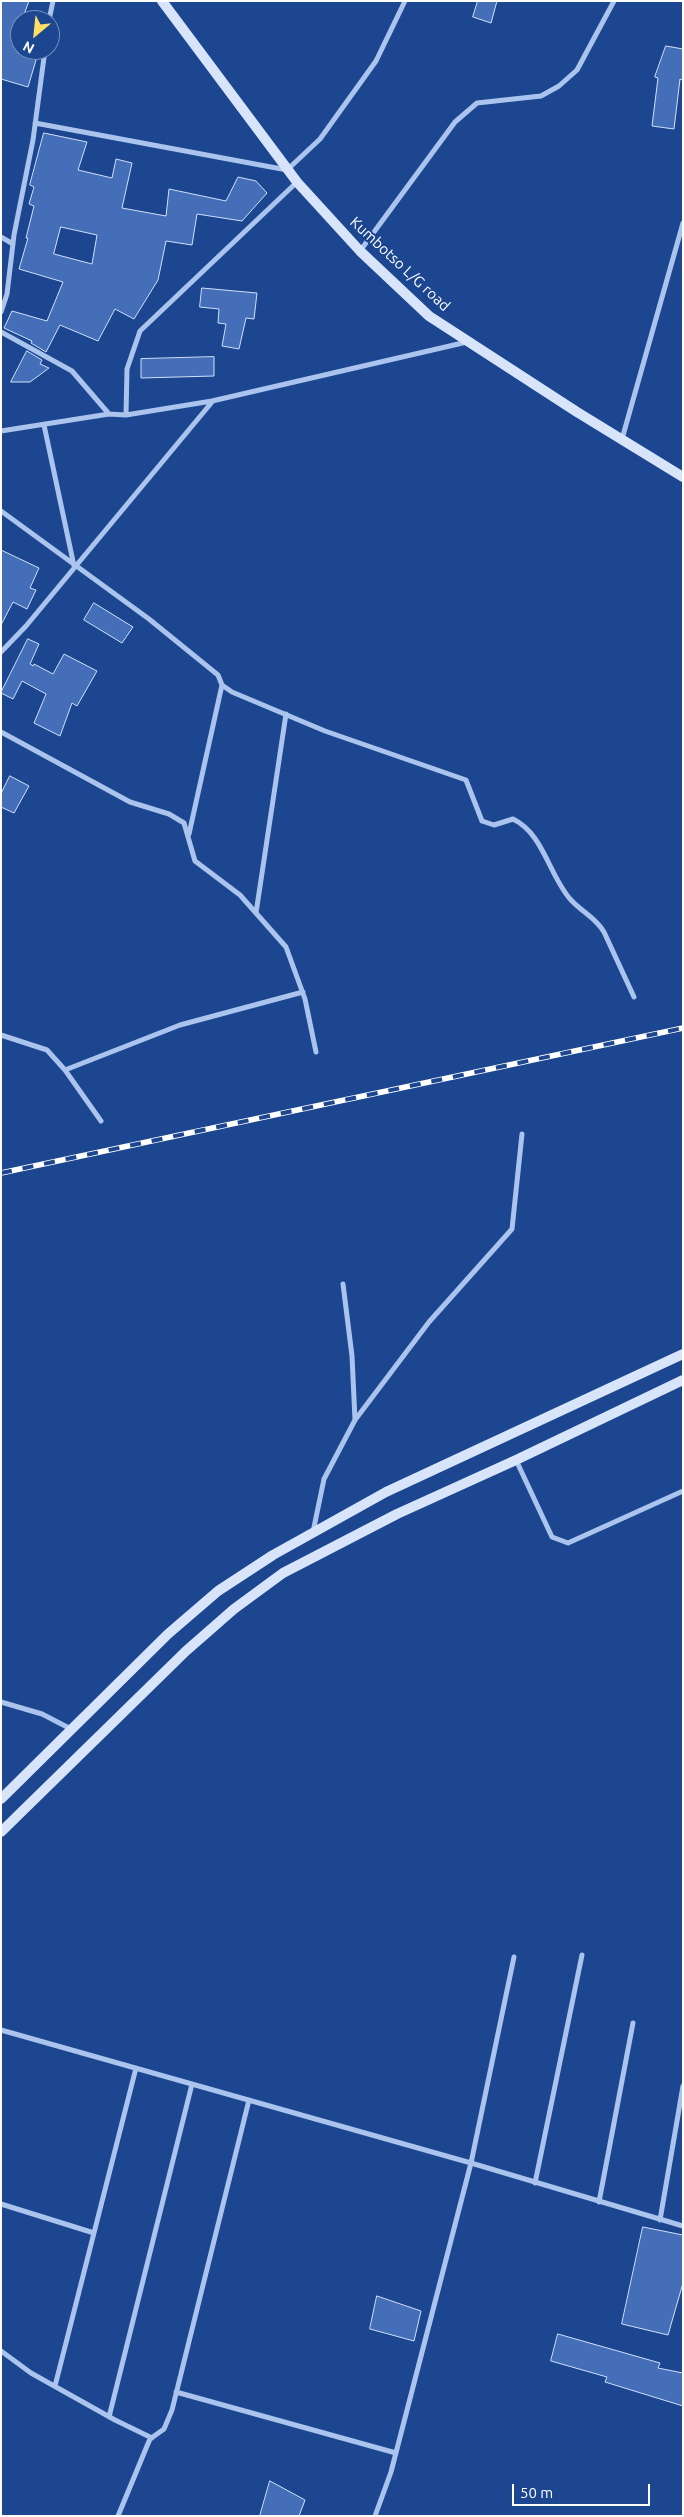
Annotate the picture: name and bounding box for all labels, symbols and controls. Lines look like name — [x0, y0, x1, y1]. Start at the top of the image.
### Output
north arrow — [10, 10, 60, 60]
text: N — [20, 38, 37, 57]
street label: Kumbotso L/G road — [346, 213, 454, 315]
scale bar — [514, 2474, 652, 2506]
text: 50 m — [520, 2484, 553, 2501]

